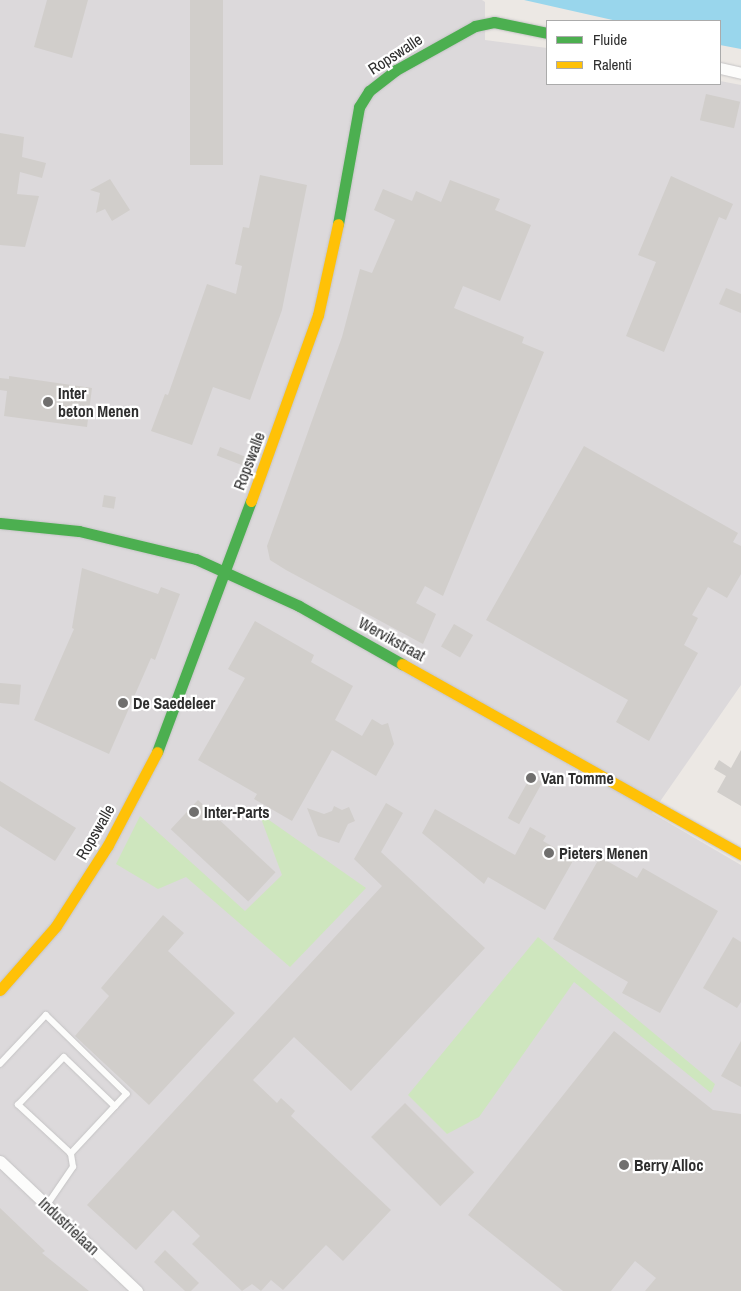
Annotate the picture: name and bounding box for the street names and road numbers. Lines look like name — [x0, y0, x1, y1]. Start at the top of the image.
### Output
street label: Ropswalle — [364, 29, 426, 79]
street label: Ropswalle — [229, 429, 269, 493]
street label: Wervikstraat — [355, 613, 429, 665]
street label: Ropswalle — [72, 801, 118, 863]
street label: Industrielaan — [35, 1193, 103, 1259]

